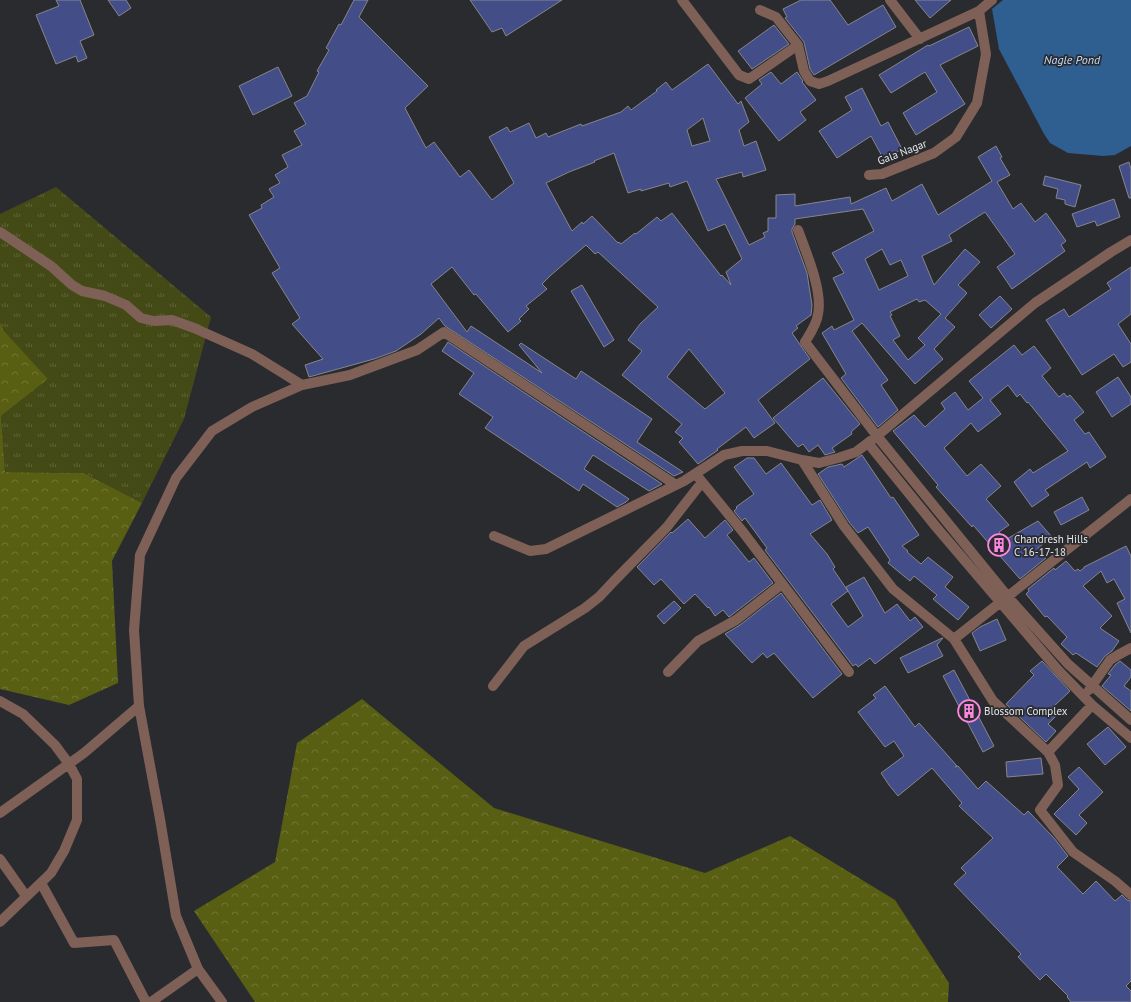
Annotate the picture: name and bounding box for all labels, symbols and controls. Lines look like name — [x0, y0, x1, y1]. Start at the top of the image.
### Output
water label: Nagle Pond — [1044, 52, 1101, 67]
street label: Gala Nagar — [875, 136, 929, 168]
building icon: Chandresh Hills C 16-17-18 — [986, 532, 1012, 558]
place label: Chandresh Hills C 16-17-18 — [1014, 532, 1088, 559]
building icon: Blossom Complex — [956, 698, 982, 724]
place label: Blossom Complex — [984, 704, 1068, 718]

